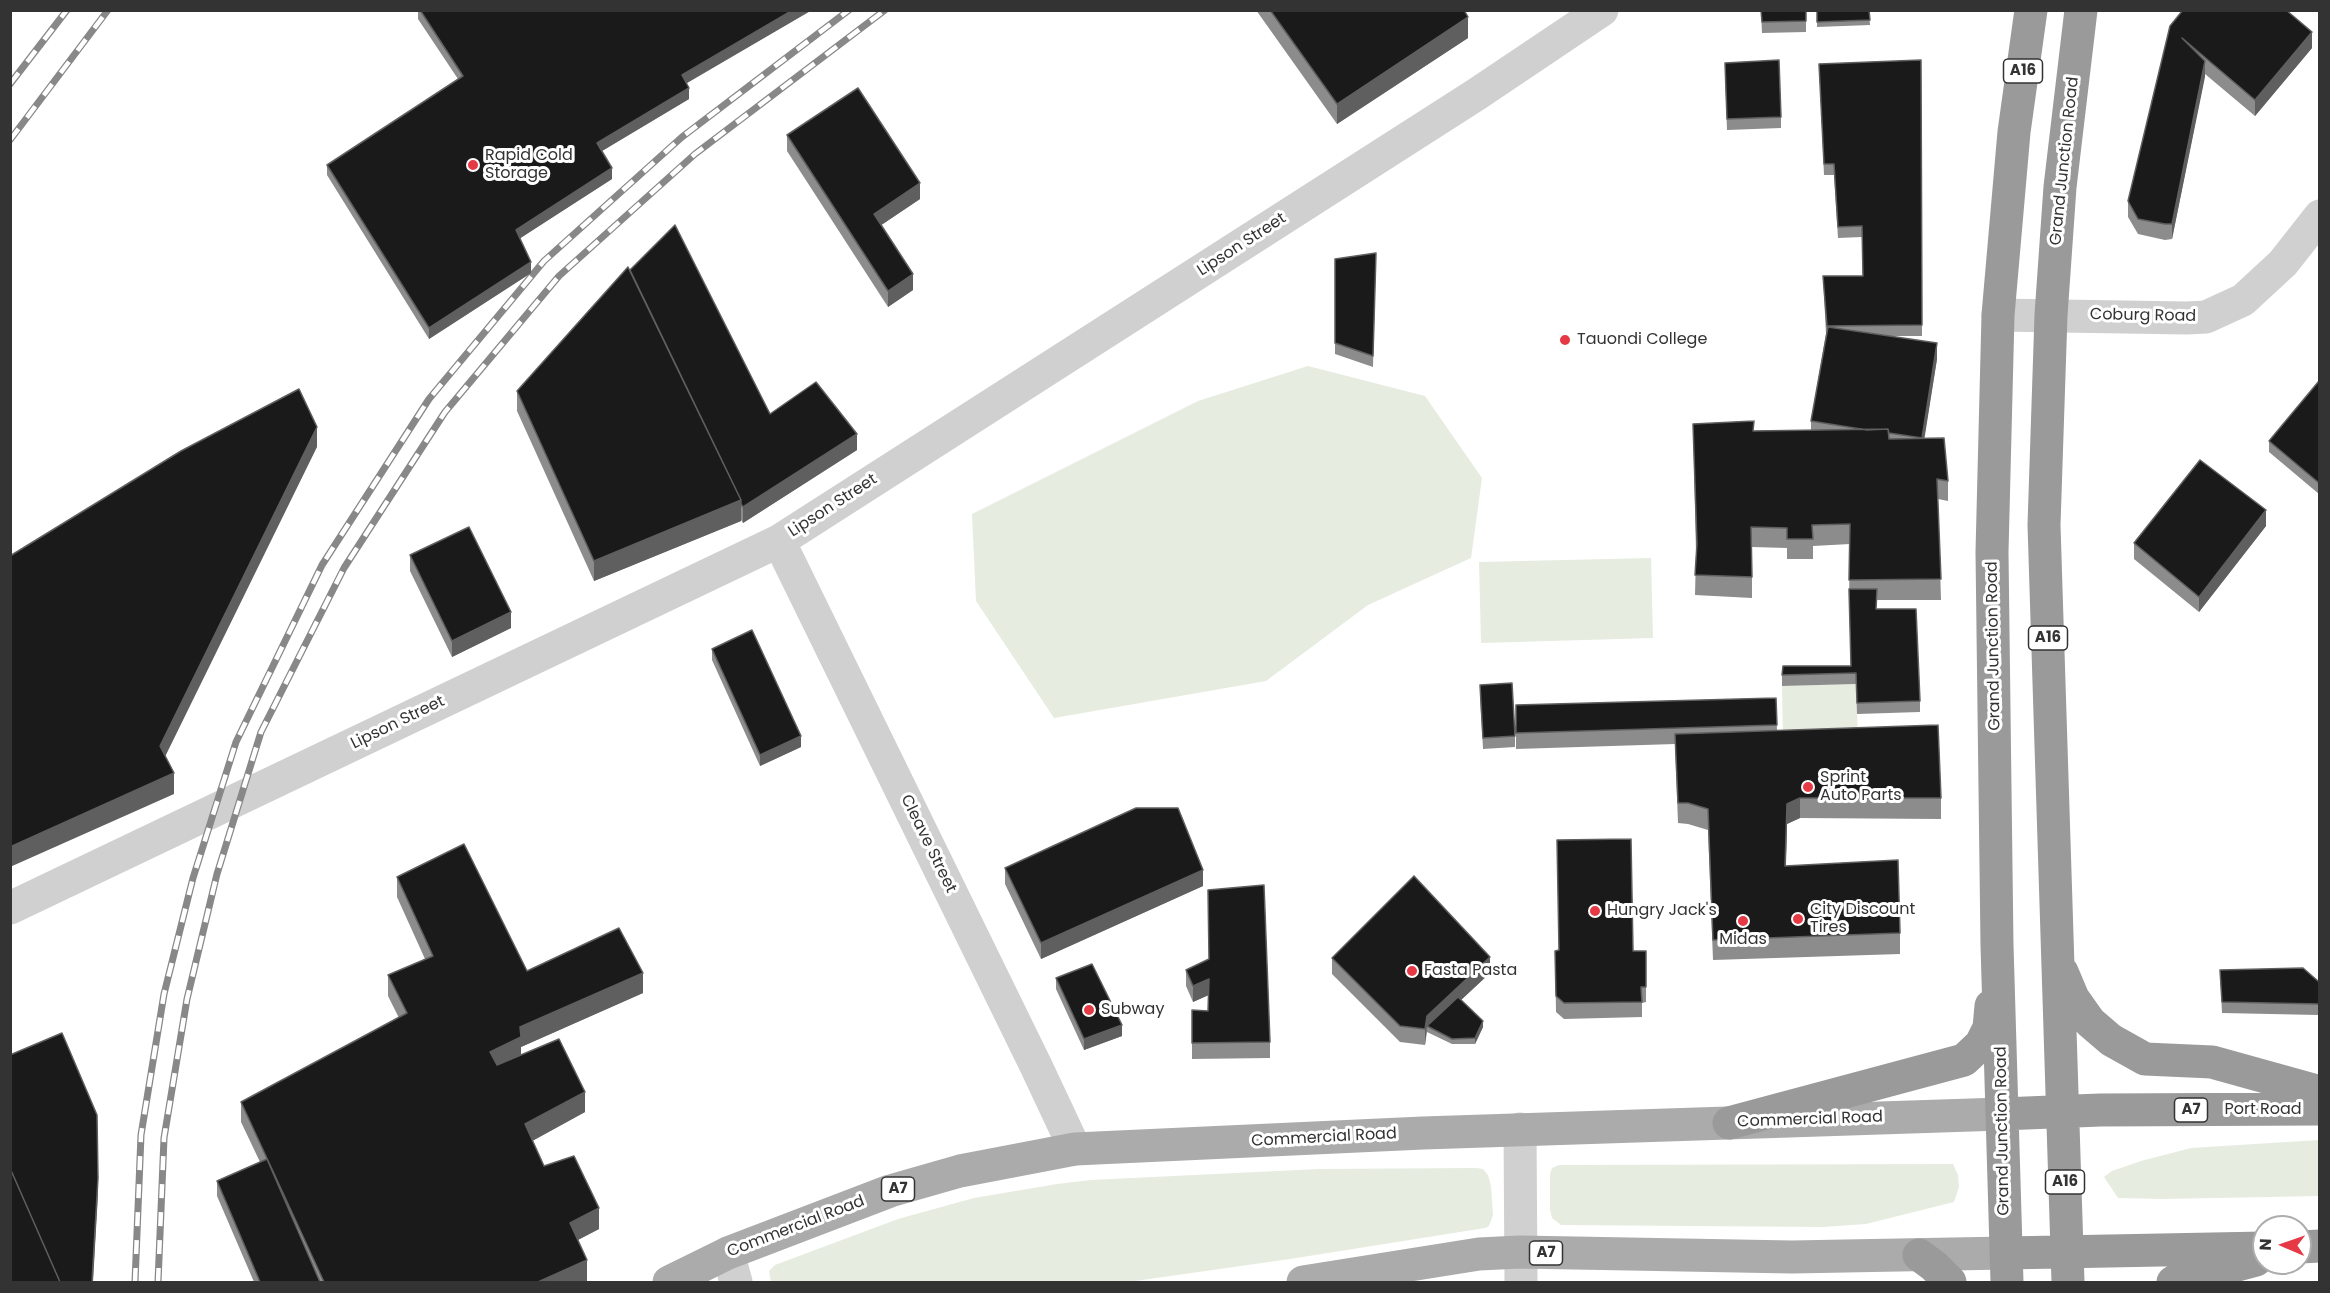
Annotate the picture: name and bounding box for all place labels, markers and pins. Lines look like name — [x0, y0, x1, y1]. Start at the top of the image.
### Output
place label: Rapid Cold Storage — [485, 146, 573, 184]
marker: Rapid Cold Storage — [466, 158, 480, 172]
place label: Tauondi College — [1577, 330, 1707, 350]
marker: Tauondi College — [1558, 333, 1572, 347]
place label: Sprint Auto Parts — [1820, 768, 1902, 806]
marker: Sprint Auto Parts — [1801, 780, 1815, 794]
place label: City Discount Tires — [1810, 900, 1915, 938]
place label: Hungry Jack's — [1607, 901, 1717, 921]
marker: Hungry Jack's — [1588, 904, 1602, 918]
marker: City Discount Tires — [1791, 912, 1805, 926]
marker: Midas — [1736, 914, 1750, 928]
place label: Midas — [1719, 930, 1767, 950]
place label: Fasta Pasta — [1424, 961, 1517, 981]
marker: Fasta Pasta — [1405, 964, 1419, 978]
place label: Subway — [1101, 1000, 1164, 1020]
marker: Subway — [1082, 1003, 1096, 1017]

